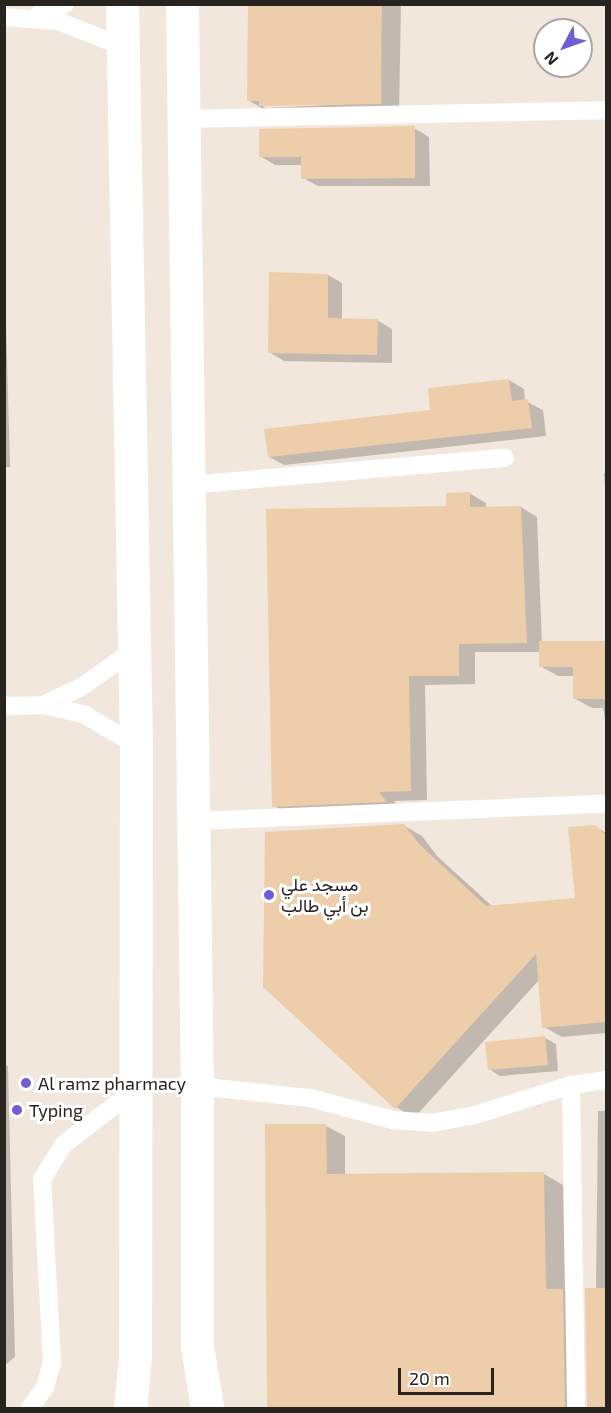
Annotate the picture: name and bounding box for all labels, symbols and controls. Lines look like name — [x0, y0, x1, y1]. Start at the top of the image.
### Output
north arrow — [533, 18, 593, 78]
text: N — [540, 48, 562, 69]
place label: مسجد علي بن أبي طالب — [281, 874, 368, 916]
marker: مسجد علي بن أبي طالب — [262, 888, 276, 902]
place label: Al ramz pharmacy — [38, 1072, 187, 1094]
marker: Al ramz pharmacy — [19, 1076, 33, 1090]
place label: Typing — [29, 1099, 83, 1121]
marker: Typing — [10, 1103, 24, 1117]
scale bar — [401, 1356, 497, 1394]
text: 20 m — [409, 1367, 450, 1389]

